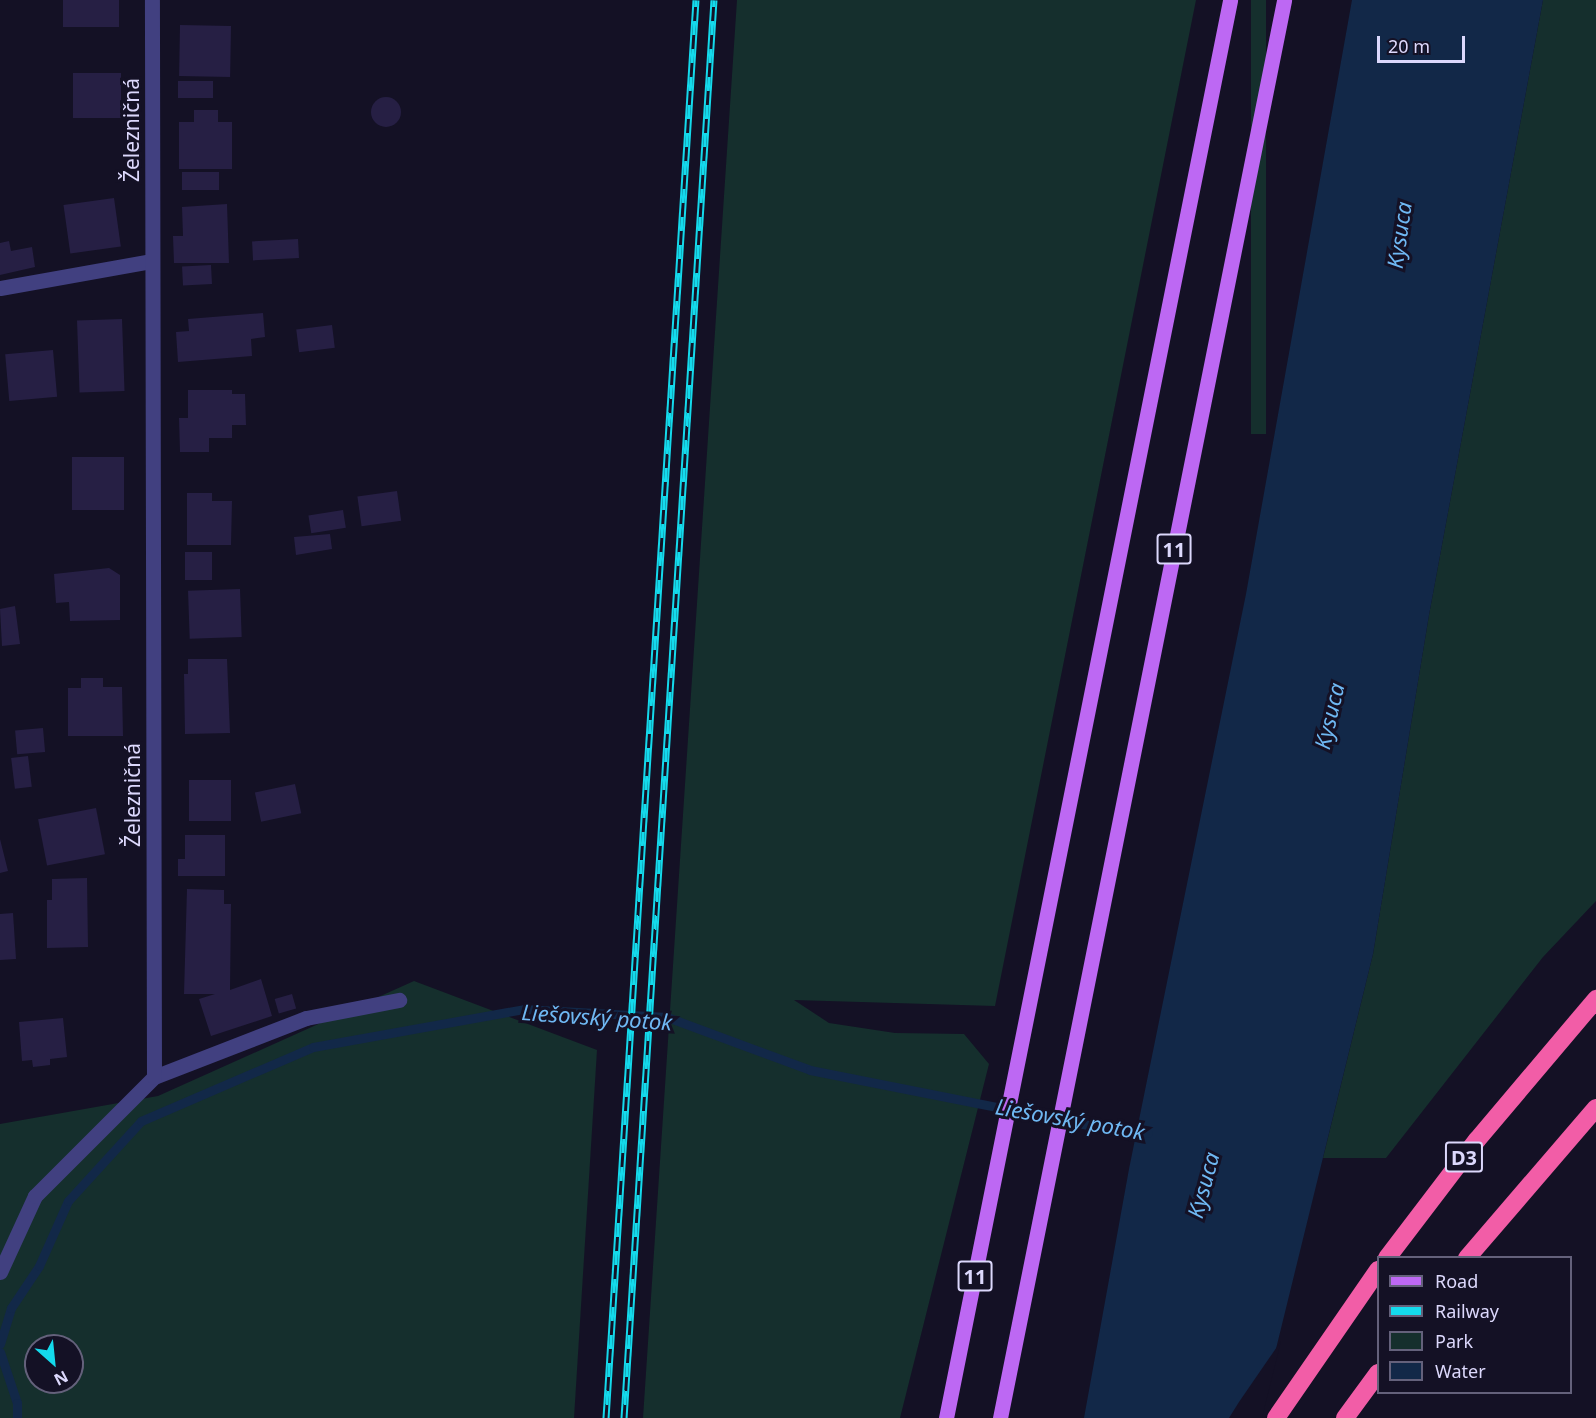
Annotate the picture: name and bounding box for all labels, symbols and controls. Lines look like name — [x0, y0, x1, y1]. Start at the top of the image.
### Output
scale bar — [1380, 24, 1468, 62]
text: 20 m — [1388, 34, 1430, 58]
street label: Železničná — [118, 78, 144, 182]
water label: Kysuca — [1381, 200, 1417, 270]
road number: 11 — [1156, 532, 1192, 566]
water label: Kysuca — [1309, 680, 1349, 752]
street label: Železničná — [119, 743, 145, 847]
water label: Liešovský potok — [521, 999, 673, 1035]
water label: Liešovský potok — [993, 1093, 1147, 1145]
road number: D3 — [1444, 1140, 1484, 1174]
water label: Kysuca — [1182, 1149, 1224, 1221]
legend — [1377, 1256, 1572, 1394]
road number: 11 — [957, 1259, 993, 1293]
text: Road — [1435, 1269, 1478, 1293]
text: Railway — [1435, 1299, 1499, 1323]
text: Park — [1435, 1329, 1473, 1353]
north arrow — [24, 1334, 84, 1394]
text: Water — [1435, 1359, 1486, 1383]
text: N — [50, 1365, 72, 1391]

